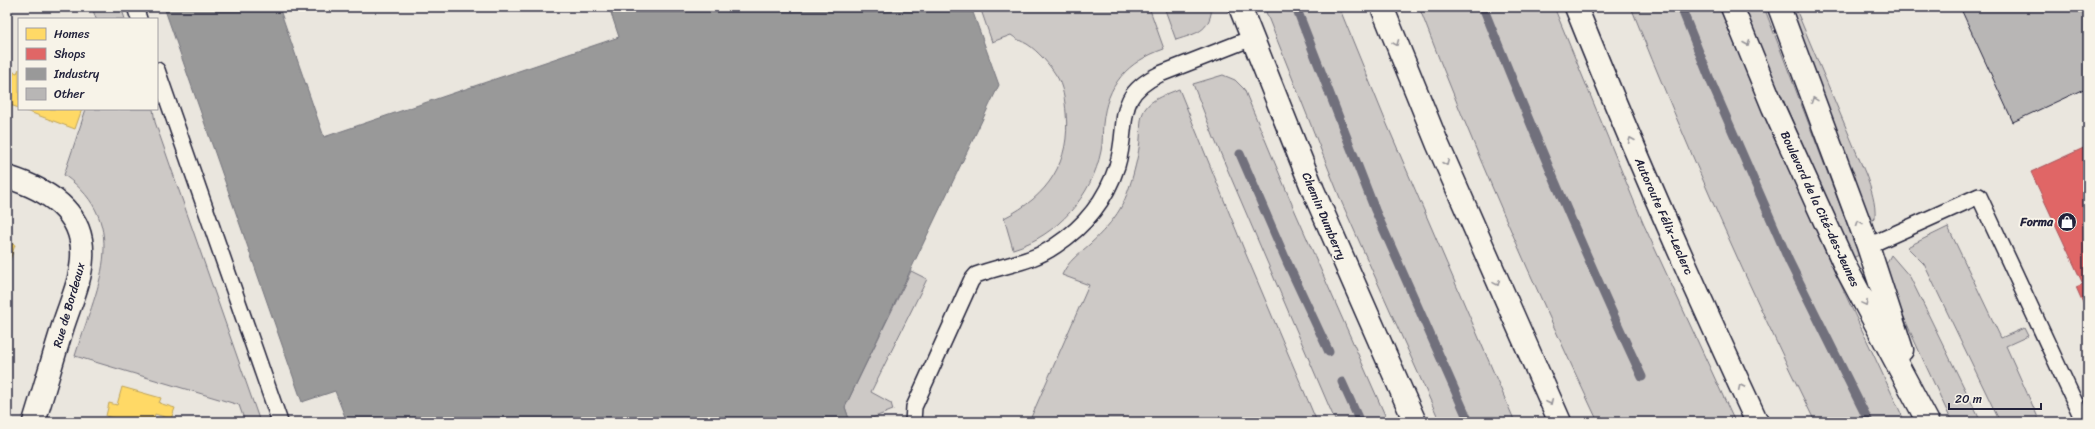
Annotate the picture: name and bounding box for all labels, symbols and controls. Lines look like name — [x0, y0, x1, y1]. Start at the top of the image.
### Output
legend — [18, 18, 158, 110]
text: Homes — [54, 23, 90, 45]
one-way arrow — [1392, 40, 1400, 47]
one-way arrow — [1742, 40, 1750, 47]
text: Shops — [54, 43, 85, 65]
text: Industry — [53, 63, 100, 85]
text: Other — [54, 83, 85, 105]
one-way arrow — [1811, 97, 1819, 104]
street label: Boulevard de la Cité-des-Jeunes — [1774, 127, 1866, 291]
one-way arrow — [1627, 137, 1635, 144]
street label: Autoroute Félix-Leclerc — [1628, 153, 1700, 278]
one-way arrow — [1441, 159, 1449, 167]
street label: Chemin Dumberry — [1296, 169, 1353, 264]
place label: Forma — [2019, 211, 2054, 233]
shop icon: Forma — [2056, 211, 2078, 233]
one-way arrow — [1855, 219, 1863, 226]
street label: Rue de Bordeaux — [46, 259, 92, 350]
one-way arrow — [1493, 279, 1501, 286]
one-way arrow — [1860, 299, 1868, 306]
one-way arrow — [1738, 383, 1746, 391]
scale bar — [1949, 385, 2041, 411]
text: 20 m — [1955, 388, 1982, 410]
one-way arrow — [1545, 397, 1553, 405]

